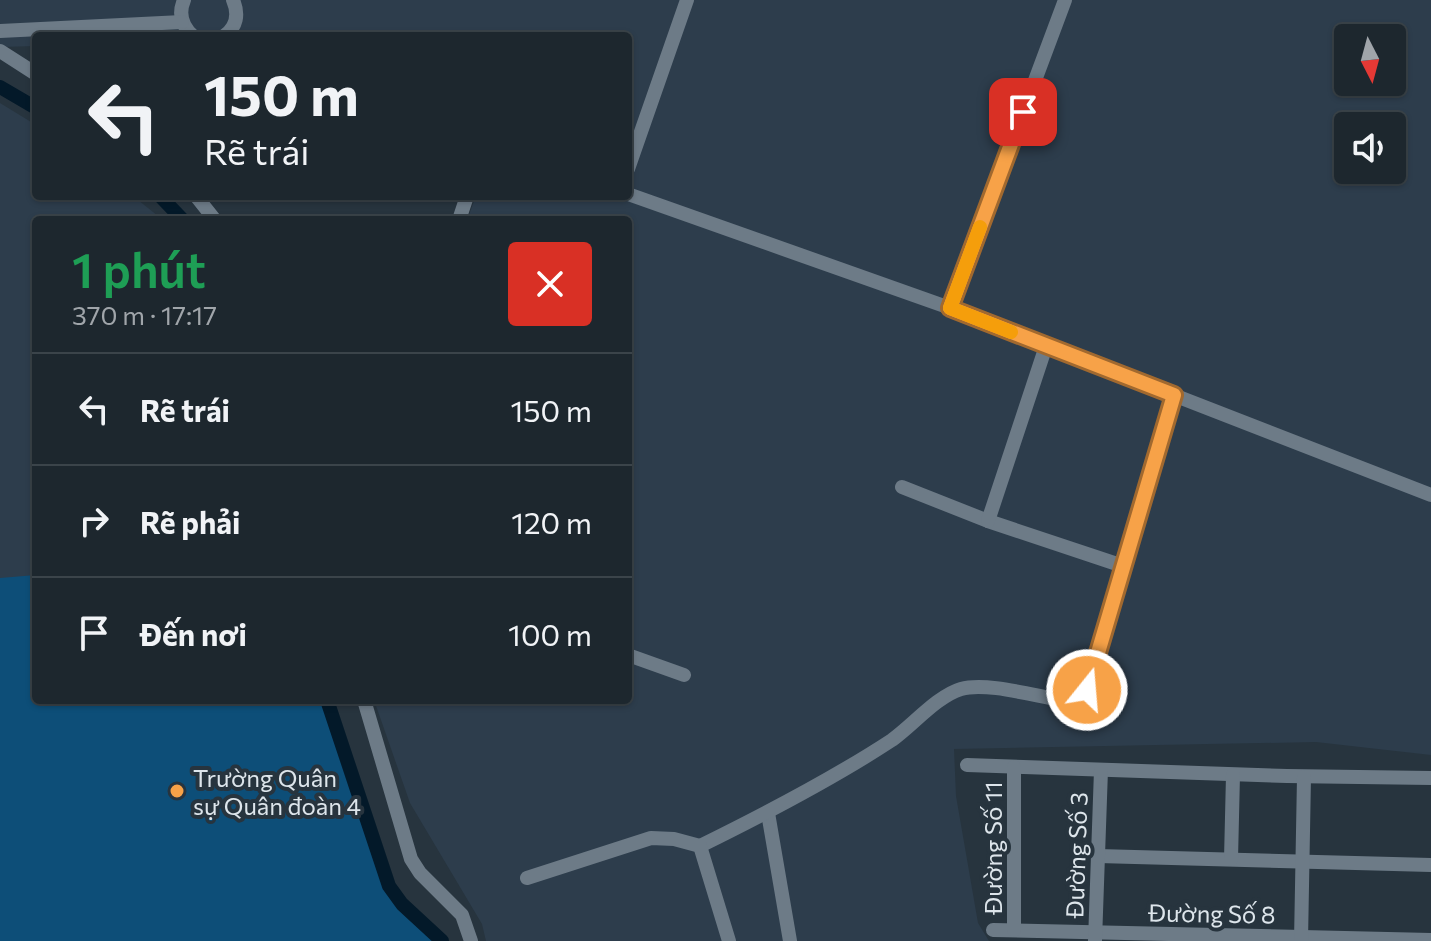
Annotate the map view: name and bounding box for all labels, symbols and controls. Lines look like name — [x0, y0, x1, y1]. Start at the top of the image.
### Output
north arrow — [1334, 24, 1406, 96]
map controls — [1334, 24, 1406, 184]
text: 150 m — [204, 59, 359, 128]
icon: left — [72, 64, 176, 168]
pin — [989, 78, 1057, 146]
icon: arrive — [1001, 90, 1045, 134]
button: sound — [1334, 112, 1406, 184]
text: Rẽ trái — [204, 128, 310, 172]
text: 1 phút — [72, 239, 206, 298]
button: close — [508, 242, 592, 326]
text: 370 m · 17:17 — [72, 299, 217, 330]
icon: left — [72, 387, 116, 431]
text: Rẽ trái — [140, 391, 230, 428]
text: 150 m — [510, 391, 592, 428]
icon: right — [72, 499, 116, 543]
text: Rẽ phải — [140, 503, 240, 540]
text: 120 m — [511, 503, 592, 540]
icon: arrive — [72, 611, 116, 655]
text: Đến nơi — [140, 615, 247, 652]
text: 100 m — [508, 615, 592, 652]
position arrow — [1045, 648, 1129, 732]
place label: Trường Quân sự Quân đoàn 4 — [193, 763, 361, 820]
marker: Trường Quân sự Quân đoàn 4 — [168, 782, 186, 800]
street label: Đường Số 11 — [978, 782, 1007, 915]
street label: Đường Số 3 — [1059, 791, 1093, 920]
street label: Đường Số 8 — [1147, 897, 1276, 929]

